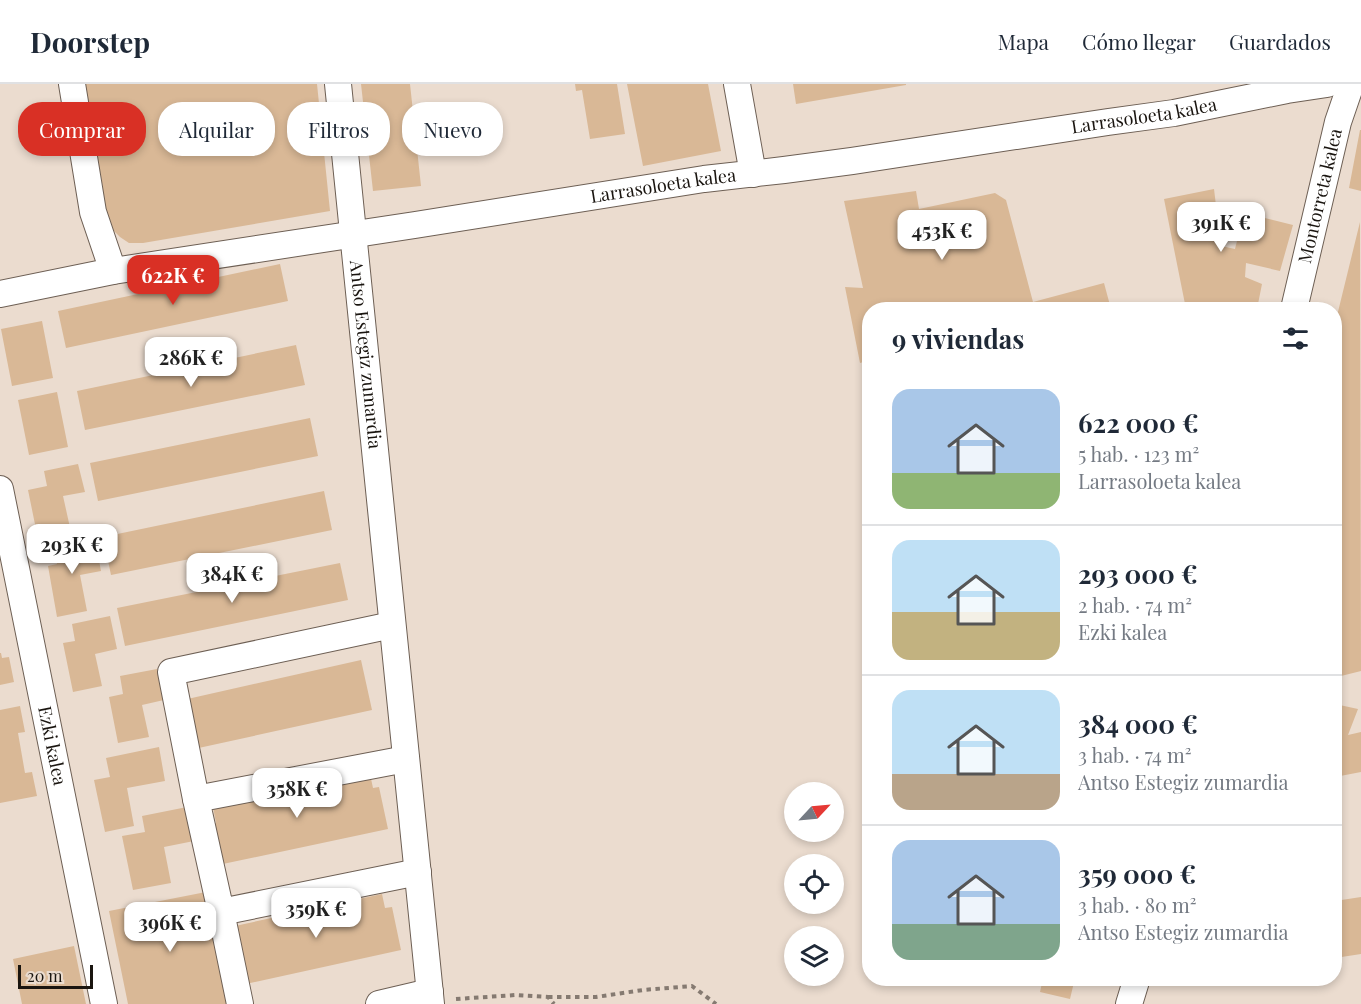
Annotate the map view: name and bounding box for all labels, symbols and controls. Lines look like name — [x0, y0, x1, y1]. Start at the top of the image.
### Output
text: Doorstep — [30, 23, 150, 60]
text: Mapa — [998, 27, 1049, 55]
text: Cómo llegar — [1082, 27, 1196, 55]
text: Guardados — [1229, 27, 1331, 55]
street label: Larrasoloeta kalea — [1069, 92, 1219, 138]
chip: Comprar — [18, 102, 146, 156]
chip: Alquilar — [158, 102, 275, 156]
chip: Filtros — [287, 102, 390, 156]
chip: Nuevo — [402, 102, 503, 156]
street label: Montorreta kalea — [1292, 126, 1347, 266]
street label: Larrasoloeta kalea — [588, 162, 737, 208]
pin: 391K € — [1172, 202, 1270, 253]
text: 391K € — [1191, 208, 1251, 235]
pin: 453K € — [893, 210, 991, 261]
text: 453K € — [911, 216, 973, 243]
pin: 622K € — [124, 255, 222, 306]
street label: Antso Estegiz zumardia — [345, 258, 388, 450]
text: 622K € — [141, 261, 205, 288]
text: 9 viviendas — [892, 321, 1024, 356]
icon: filters — [1279, 322, 1312, 355]
pin: 286K € — [142, 337, 240, 388]
text: 286K € — [159, 343, 223, 370]
text: 622 000 € — [1078, 405, 1199, 440]
icon: home — [940, 413, 1012, 485]
text: 5 hab. · 123 m² — [1078, 440, 1199, 467]
text: Larrasoloeta kalea — [1078, 467, 1241, 494]
pin: 293K € — [23, 524, 121, 575]
text: 293K € — [41, 530, 103, 557]
pin: 384K € — [183, 553, 281, 604]
text: 293 000 € — [1078, 556, 1198, 591]
text: 384K € — [200, 559, 264, 586]
icon: home — [940, 564, 1012, 636]
text: 2 hab. · 74 m² — [1078, 591, 1192, 618]
text: Ezki kalea — [1078, 618, 1167, 645]
street label: Ezki kalea — [33, 704, 73, 787]
text: 384 000 € — [1078, 706, 1198, 741]
icon: home — [940, 714, 1012, 786]
text: 3 hab. · 74 m² — [1078, 741, 1191, 768]
pin: 358K € — [248, 768, 346, 819]
text: Antso Estegiz zumardia — [1078, 768, 1289, 795]
text: 358K € — [266, 774, 328, 801]
north arrow — [784, 782, 844, 842]
map controls — [784, 782, 844, 986]
button: locate — [784, 854, 844, 914]
text: 359 000 € — [1078, 856, 1196, 891]
icon: home — [940, 864, 1012, 936]
pin: 359K € — [267, 888, 365, 939]
text: 3 hab. · 80 m² — [1078, 891, 1197, 918]
text: 359K € — [285, 894, 347, 921]
pin: 396K € — [121, 902, 219, 953]
text: 396K € — [138, 908, 202, 935]
text: Antso Estegiz zumardia — [1078, 918, 1289, 945]
button: layers — [784, 926, 844, 986]
scale bar — [18, 962, 93, 990]
text: 20 m — [27, 965, 62, 986]

